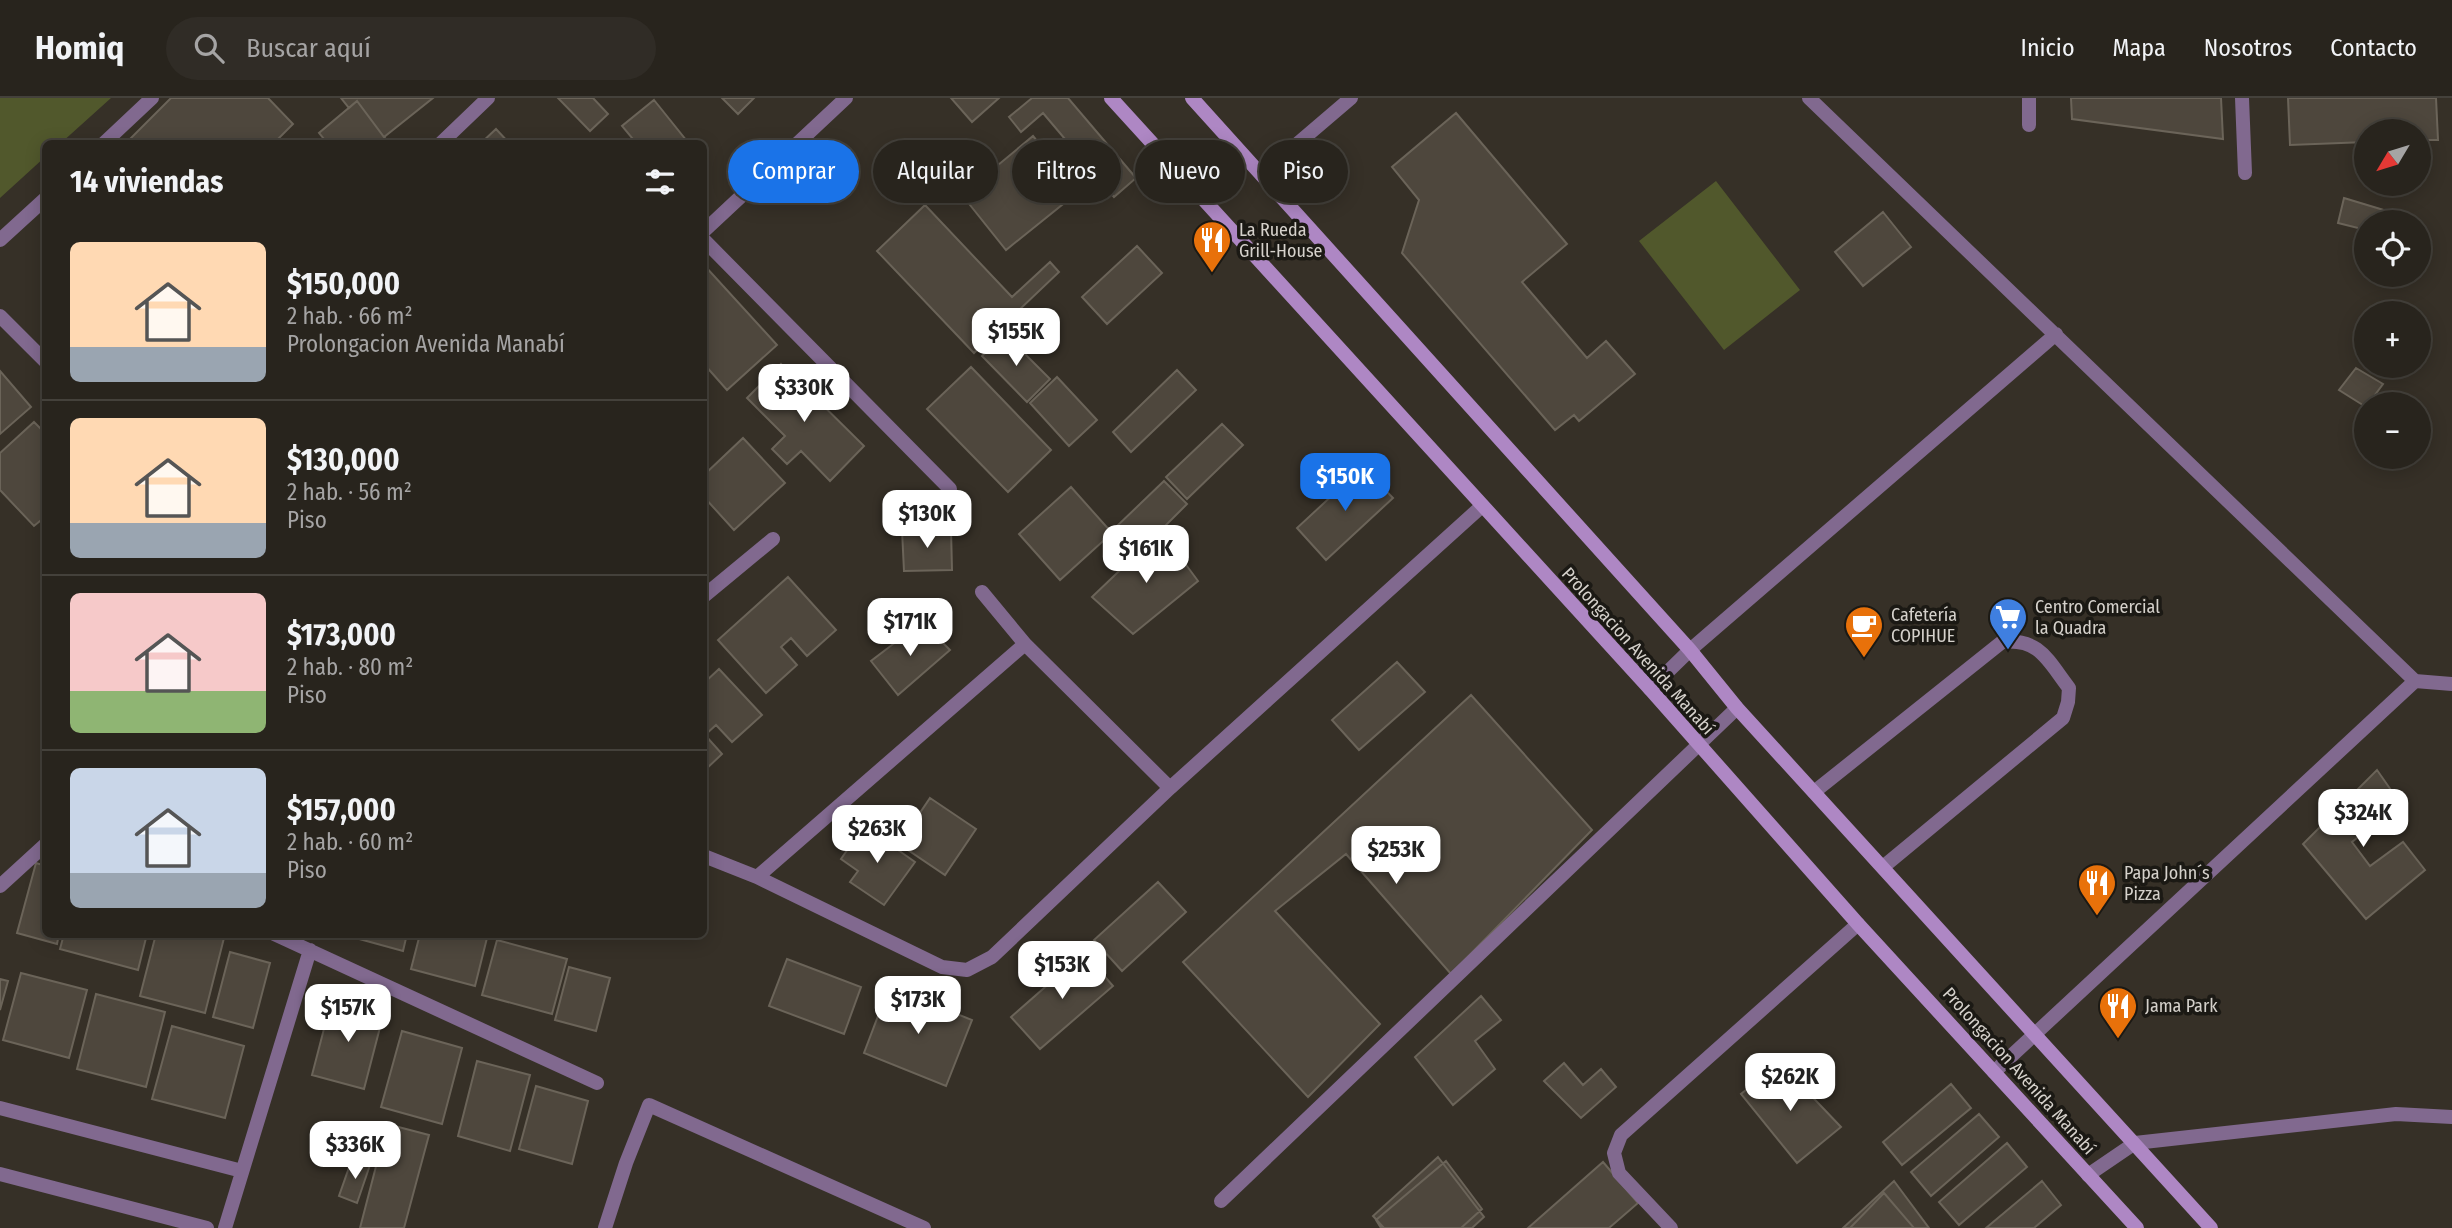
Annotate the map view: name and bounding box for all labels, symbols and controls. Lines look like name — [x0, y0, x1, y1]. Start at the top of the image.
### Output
search box — [166, 17, 656, 80]
text: Homiq — [35, 28, 124, 68]
icon: search — [190, 29, 228, 67]
text: Buscar aquí — [246, 33, 371, 64]
text: Inicio — [2021, 34, 2075, 62]
text: Mapa — [2113, 34, 2166, 62]
text: Nosotros — [2204, 34, 2292, 62]
text: Contacto — [2330, 34, 2417, 62]
north arrow — [2354, 119, 2431, 196]
map controls — [2354, 119, 2431, 469]
chip: Comprar — [728, 140, 859, 203]
chip: Alquilar — [873, 140, 998, 203]
chip: Filtros — [1012, 140, 1121, 203]
chip: Nuevo — [1135, 140, 1245, 203]
chip: Piso — [1259, 140, 1348, 203]
icon: filters — [641, 163, 679, 201]
text: 14 viviendas — [70, 164, 223, 200]
button: locate — [2354, 210, 2431, 287]
restaurant icon: La Rueda Grill-House — [1191, 219, 1233, 274]
place label: La Rueda Grill-House — [1239, 219, 1323, 262]
text: $150,000 — [287, 266, 400, 302]
icon: home — [126, 270, 210, 354]
button: + — [2354, 301, 2431, 378]
text: 2 hab. · 66 m² — [287, 302, 413, 330]
pin: $155K — [967, 308, 1065, 368]
text: $155K — [988, 317, 1044, 345]
text: Prolongacion Avenida Manabí — [287, 330, 565, 358]
pin: $330K — [755, 364, 853, 424]
text: $330K — [774, 373, 834, 401]
button: − — [2354, 392, 2431, 469]
text: $130,000 — [287, 442, 400, 478]
icon: home — [126, 446, 210, 530]
pin: $150K — [1296, 454, 1394, 513]
text: $150K — [1316, 462, 1374, 490]
text: 2 hab. · 56 m² — [287, 478, 412, 506]
pin: $130K — [878, 490, 976, 550]
text: $130K — [898, 499, 956, 527]
text: Piso — [287, 506, 327, 534]
pin: $161K — [1097, 526, 1195, 585]
text: $161K — [1119, 534, 1173, 562]
street label: Prolongacion Avenida Manabí — [1557, 563, 1719, 739]
supermarket icon: Centro Comercial la Quadra — [1987, 596, 2029, 651]
place label: Centro Comercial la Quadra — [2035, 596, 2160, 639]
pin: $171K — [861, 598, 959, 658]
cafe icon: Cafetería COPIHUE — [1843, 604, 1885, 659]
place label: Cafetería COPIHUE — [1891, 604, 1957, 647]
text: $171K — [883, 607, 937, 635]
text: $173,000 — [287, 617, 396, 653]
icon: home — [126, 621, 210, 705]
text: 2 hab. · 80 m² — [287, 653, 413, 681]
text: Piso — [287, 681, 327, 709]
pin: $324K — [2314, 790, 2412, 849]
text: $157,000 — [287, 792, 396, 828]
icon: home — [126, 796, 210, 880]
text: $324K — [2334, 798, 2392, 826]
pin: $263K — [828, 806, 926, 865]
text: $263K — [848, 814, 906, 842]
pin: $253K — [1347, 826, 1445, 886]
text: 2 hab. · 60 m² — [287, 828, 413, 856]
text: $253K — [1367, 835, 1425, 863]
text: Piso — [287, 856, 327, 884]
restaurant icon: Papa John´s Pizza — [2076, 862, 2118, 917]
place label: Papa John´s Pizza — [2124, 862, 2210, 905]
pin: $153K — [1013, 942, 1111, 1001]
text: $153K — [1034, 950, 1090, 978]
pin: $173K — [869, 976, 967, 1036]
street label: Prolongacion Avenida Manabí — [1938, 983, 2100, 1159]
pin: $157K — [299, 984, 397, 1044]
text: $173K — [891, 985, 945, 1013]
restaurant icon: Jama Park — [2097, 985, 2139, 1040]
text: $157K — [321, 993, 375, 1021]
place label: Jama Park — [2145, 995, 2218, 1017]
pin: $262K — [1741, 1054, 1839, 1113]
text: $262K — [1761, 1062, 1819, 1090]
pin: $336K — [306, 1122, 404, 1181]
text: $336K — [326, 1130, 384, 1158]

